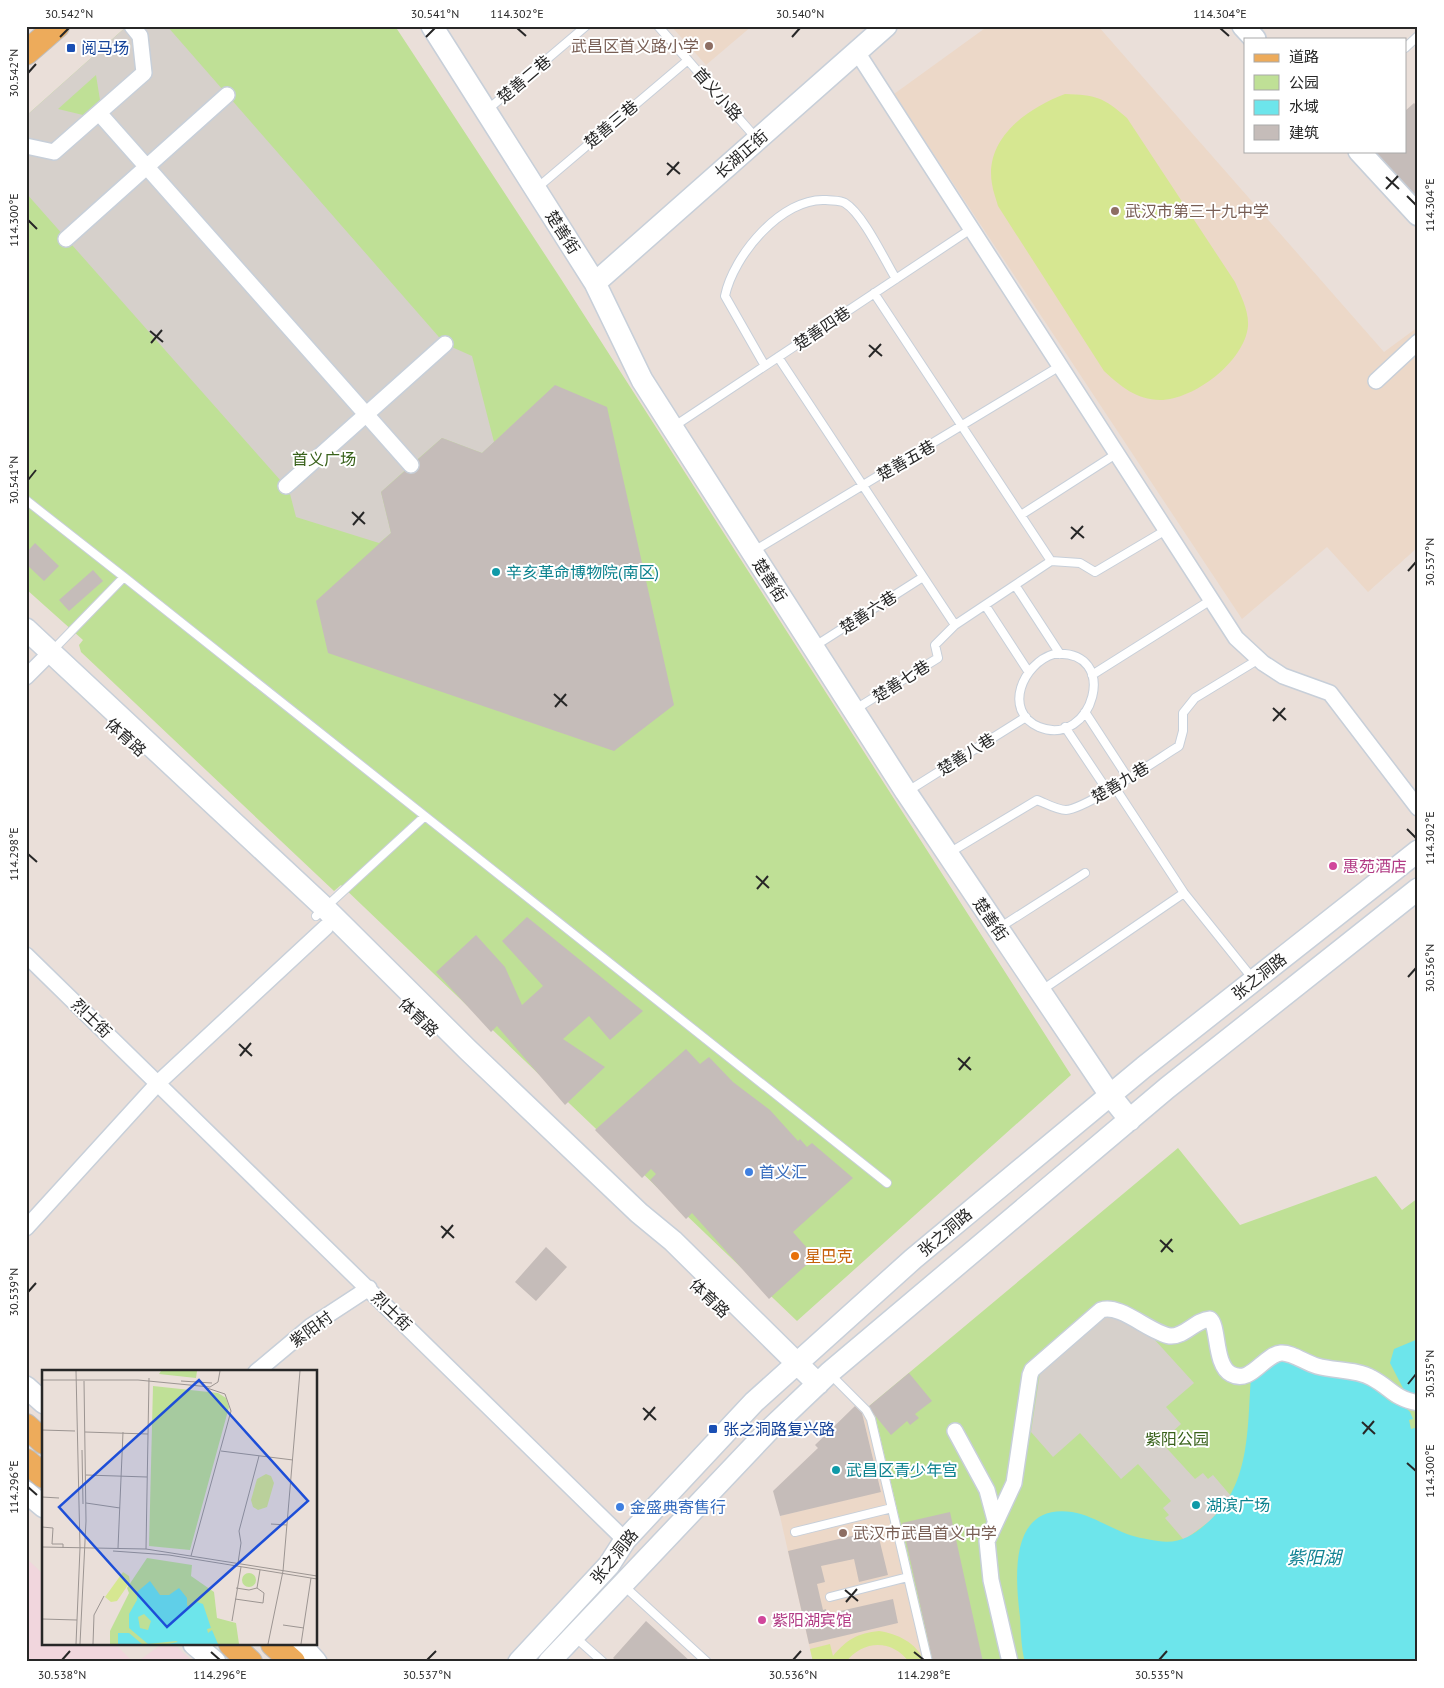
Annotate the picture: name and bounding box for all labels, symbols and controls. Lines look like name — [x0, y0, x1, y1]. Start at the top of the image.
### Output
text: 30.542°N — [45, 6, 93, 21]
text: 30.541°N — [411, 6, 459, 21]
text: 114.302°E — [490, 6, 544, 21]
text: 30.540°N — [776, 6, 824, 21]
text: 114.304°E — [1193, 6, 1247, 21]
place label: 武昌区首义路小学 — [571, 36, 699, 56]
place label: 阅马场 — [81, 38, 129, 58]
legend — [1244, 38, 1406, 152]
marker: 武昌区首义路小学 — [703, 40, 715, 52]
marker: 阅马场 — [65, 42, 77, 54]
text: 道路 — [1289, 47, 1319, 66]
text: 30.542°N — [6, 49, 21, 97]
street label: 楚善二巷 — [493, 51, 555, 107]
street label: 首义小路 — [689, 63, 747, 125]
text: 公园 — [1289, 73, 1319, 92]
street label: 楚善三巷 — [580, 96, 642, 152]
text: 水域 — [1289, 97, 1319, 116]
text: 建筑 — [1289, 123, 1319, 142]
street label: 长湖正街 — [710, 125, 772, 183]
text: 114.304°E — [1422, 178, 1437, 232]
text: 114.300°E — [6, 193, 21, 247]
place label: 武汉市第三十九中学 — [1125, 201, 1269, 221]
marker: 武汉市第三十九中学 — [1109, 205, 1121, 217]
street label: 楚善街 — [542, 206, 584, 258]
street label: 楚善四巷 — [790, 302, 854, 354]
street label: 楚善五巷 — [873, 435, 939, 485]
park label: 首义广场 — [292, 449, 356, 469]
text: 30.541°N — [6, 456, 21, 504]
text: 30.537°N — [1422, 538, 1437, 586]
street label: 楚善街 — [749, 554, 791, 606]
place label: 辛亥革命博物院(南区) — [506, 562, 659, 582]
marker: 辛亥革命博物院(南区) — [490, 566, 502, 578]
street label: 楚善六巷 — [836, 586, 900, 638]
street label: 楚善七巷 — [869, 656, 933, 706]
street label: 体育路 — [101, 714, 151, 760]
street label: 楚善八巷 — [934, 729, 998, 779]
street label: 楚善九巷 — [1087, 757, 1153, 807]
text: 114.302°E — [1422, 811, 1437, 865]
text: 114.298°E — [6, 827, 21, 881]
place label: 惠苑酒店 — [1343, 856, 1407, 876]
marker: 惠苑酒店 — [1327, 860, 1339, 872]
street label: 楚善街 — [969, 894, 1013, 944]
text: 30.536°N — [1422, 944, 1437, 992]
street label: 张之洞路 — [1228, 948, 1290, 1004]
street label: 体育路 — [395, 993, 443, 1041]
street label: 烈士街 — [68, 994, 116, 1042]
place label: 首义汇 — [759, 1162, 807, 1182]
marker: 首义汇 — [743, 1166, 755, 1178]
street label: 张之洞路 — [914, 1204, 976, 1260]
place label: 星巴克 — [805, 1246, 853, 1266]
marker: 星巴克 — [789, 1250, 801, 1262]
text: 30.539°N — [6, 1268, 21, 1316]
street label: 体育路 — [686, 1274, 734, 1322]
street label: 烈士街 — [368, 1287, 416, 1335]
street label: 紫阳村 — [286, 1307, 336, 1351]
text: 30.535°N — [1422, 1350, 1437, 1398]
inset map — [42, 1370, 318, 1646]
place label: 张之洞路复兴路 — [723, 1419, 835, 1439]
marker: 张之洞路复兴路 — [707, 1423, 719, 1435]
park label: 紫阳公园 — [1145, 1429, 1209, 1449]
text: 114.300°E — [1422, 1444, 1437, 1498]
text: 114.296°E — [6, 1460, 21, 1514]
place label: 武昌区青少年宫 — [846, 1460, 958, 1480]
marker: 武昌区青少年宫 — [830, 1464, 842, 1476]
place label: 湖滨广场 — [1206, 1495, 1270, 1515]
place label: 金盛典寄售行 — [630, 1497, 726, 1517]
marker: 湖滨广场 — [1190, 1499, 1202, 1511]
marker: 金盛典寄售行 — [614, 1501, 626, 1513]
place label: 武汉市武昌首义中学 — [853, 1523, 997, 1543]
street label: 张之洞路 — [586, 1525, 642, 1587]
marker: 武汉市武昌首义中学 — [837, 1527, 849, 1539]
water label: 紫阳湖 — [1287, 1546, 1344, 1569]
place label: 紫阳湖宾馆 — [772, 1610, 852, 1630]
marker: 紫阳湖宾馆 — [756, 1614, 768, 1626]
text: 30.538°N — [38, 1667, 86, 1682]
text: 114.296°E — [193, 1667, 247, 1682]
text: 30.537°N — [403, 1667, 451, 1682]
text: 30.536°N — [769, 1667, 817, 1682]
text: 114.298°E — [897, 1667, 951, 1682]
text: 30.535°N — [1135, 1667, 1183, 1682]

